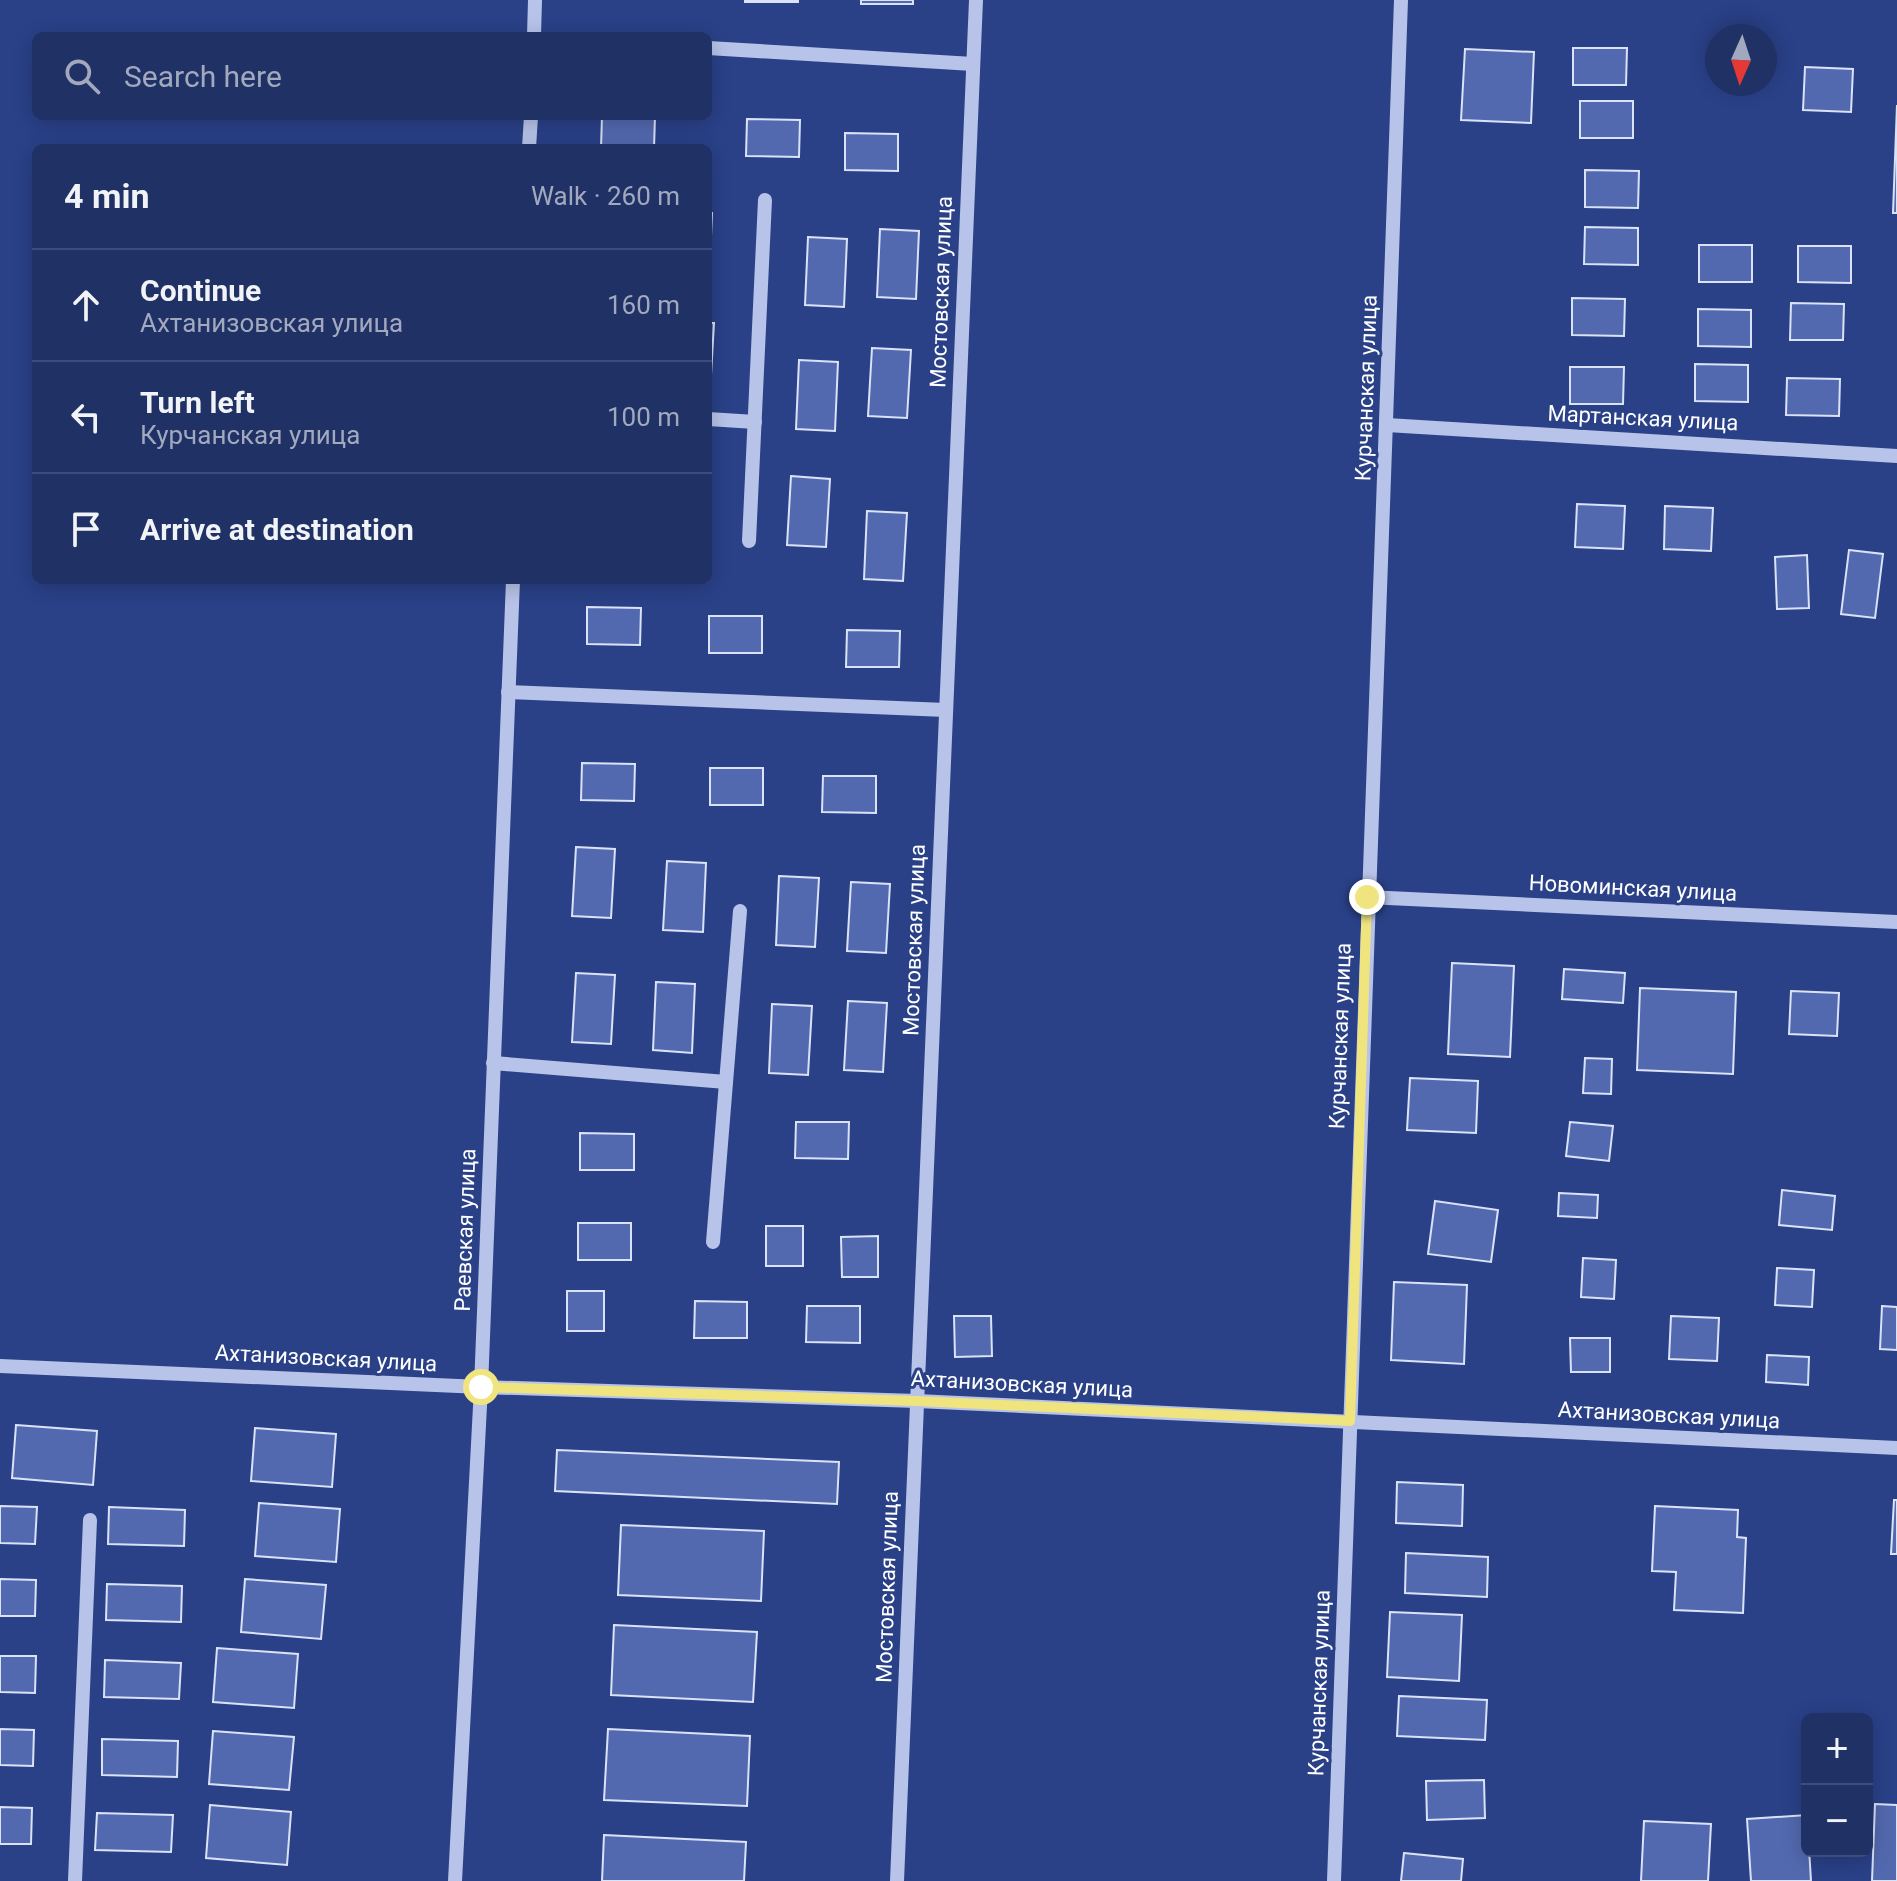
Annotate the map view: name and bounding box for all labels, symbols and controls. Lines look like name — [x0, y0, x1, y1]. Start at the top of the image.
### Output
north arrow — [1705, 24, 1777, 96]
search box — [32, 32, 712, 120]
icon: search — [60, 54, 104, 98]
text: Search here — [124, 59, 282, 94]
text: 4 min — [64, 176, 149, 216]
text: Walk · 260 m — [531, 181, 680, 211]
street label: Мостовская улица — [925, 196, 957, 388]
text: Continue — [140, 273, 261, 308]
icon: ahead — [64, 283, 108, 327]
text: 160 m — [607, 290, 680, 320]
street label: Курчанская улица — [1350, 294, 1382, 482]
text: Ахтанизовская улица — [140, 308, 403, 338]
text: Turn left — [140, 385, 255, 420]
icon: left — [64, 395, 108, 439]
street label: Мартанская улица — [1547, 401, 1739, 435]
text: 100 m — [607, 402, 680, 432]
text: Курчанская улица — [140, 420, 360, 450]
icon: arrive — [64, 507, 108, 551]
text: Arrive at destination — [140, 512, 414, 547]
street label: Мостовская улица — [898, 844, 930, 1036]
street label: Новоминская улица — [1528, 870, 1738, 906]
route end — [1349, 879, 1385, 915]
street label: Курчанская улица — [1324, 942, 1356, 1130]
street label: Раевская улица — [450, 1148, 480, 1312]
street label: Ахтанизовская улица — [214, 1340, 438, 1376]
street label: Ахтанизовская улица — [910, 1366, 1134, 1402]
route start — [463, 1369, 499, 1405]
street label: Ахтанизовская улица — [1557, 1397, 1781, 1433]
street label: Мостовская улица — [871, 1491, 903, 1683]
street label: Курчанская улица — [1303, 1589, 1335, 1777]
map controls — [1801, 1713, 1873, 1857]
button: + — [1801, 1713, 1873, 1785]
button: − — [1801, 1785, 1873, 1857]

